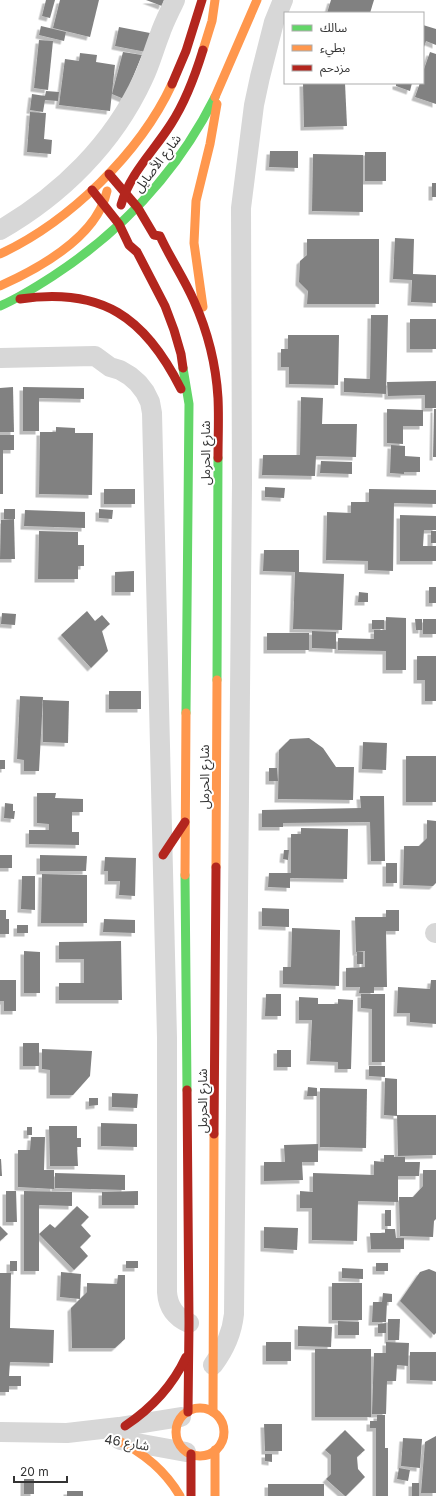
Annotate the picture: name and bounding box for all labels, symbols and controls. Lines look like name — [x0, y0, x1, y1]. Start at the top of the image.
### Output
legend — [284, 12, 424, 84]
text: سالك — [320, 20, 347, 35]
text: بطيء — [320, 40, 346, 58]
text: مزدحم — [320, 60, 350, 77]
street label: شارع الأصايل — [130, 131, 186, 197]
street label: شارع الحرمل — [197, 421, 216, 485]
street label: شارع الحرمل — [196, 745, 215, 809]
street label: شارع الحرمل — [194, 1069, 213, 1133]
street label: شارع 46 — [103, 1431, 151, 1456]
scale bar — [14, 1458, 67, 1484]
text: 20 m — [20, 1464, 49, 1479]

